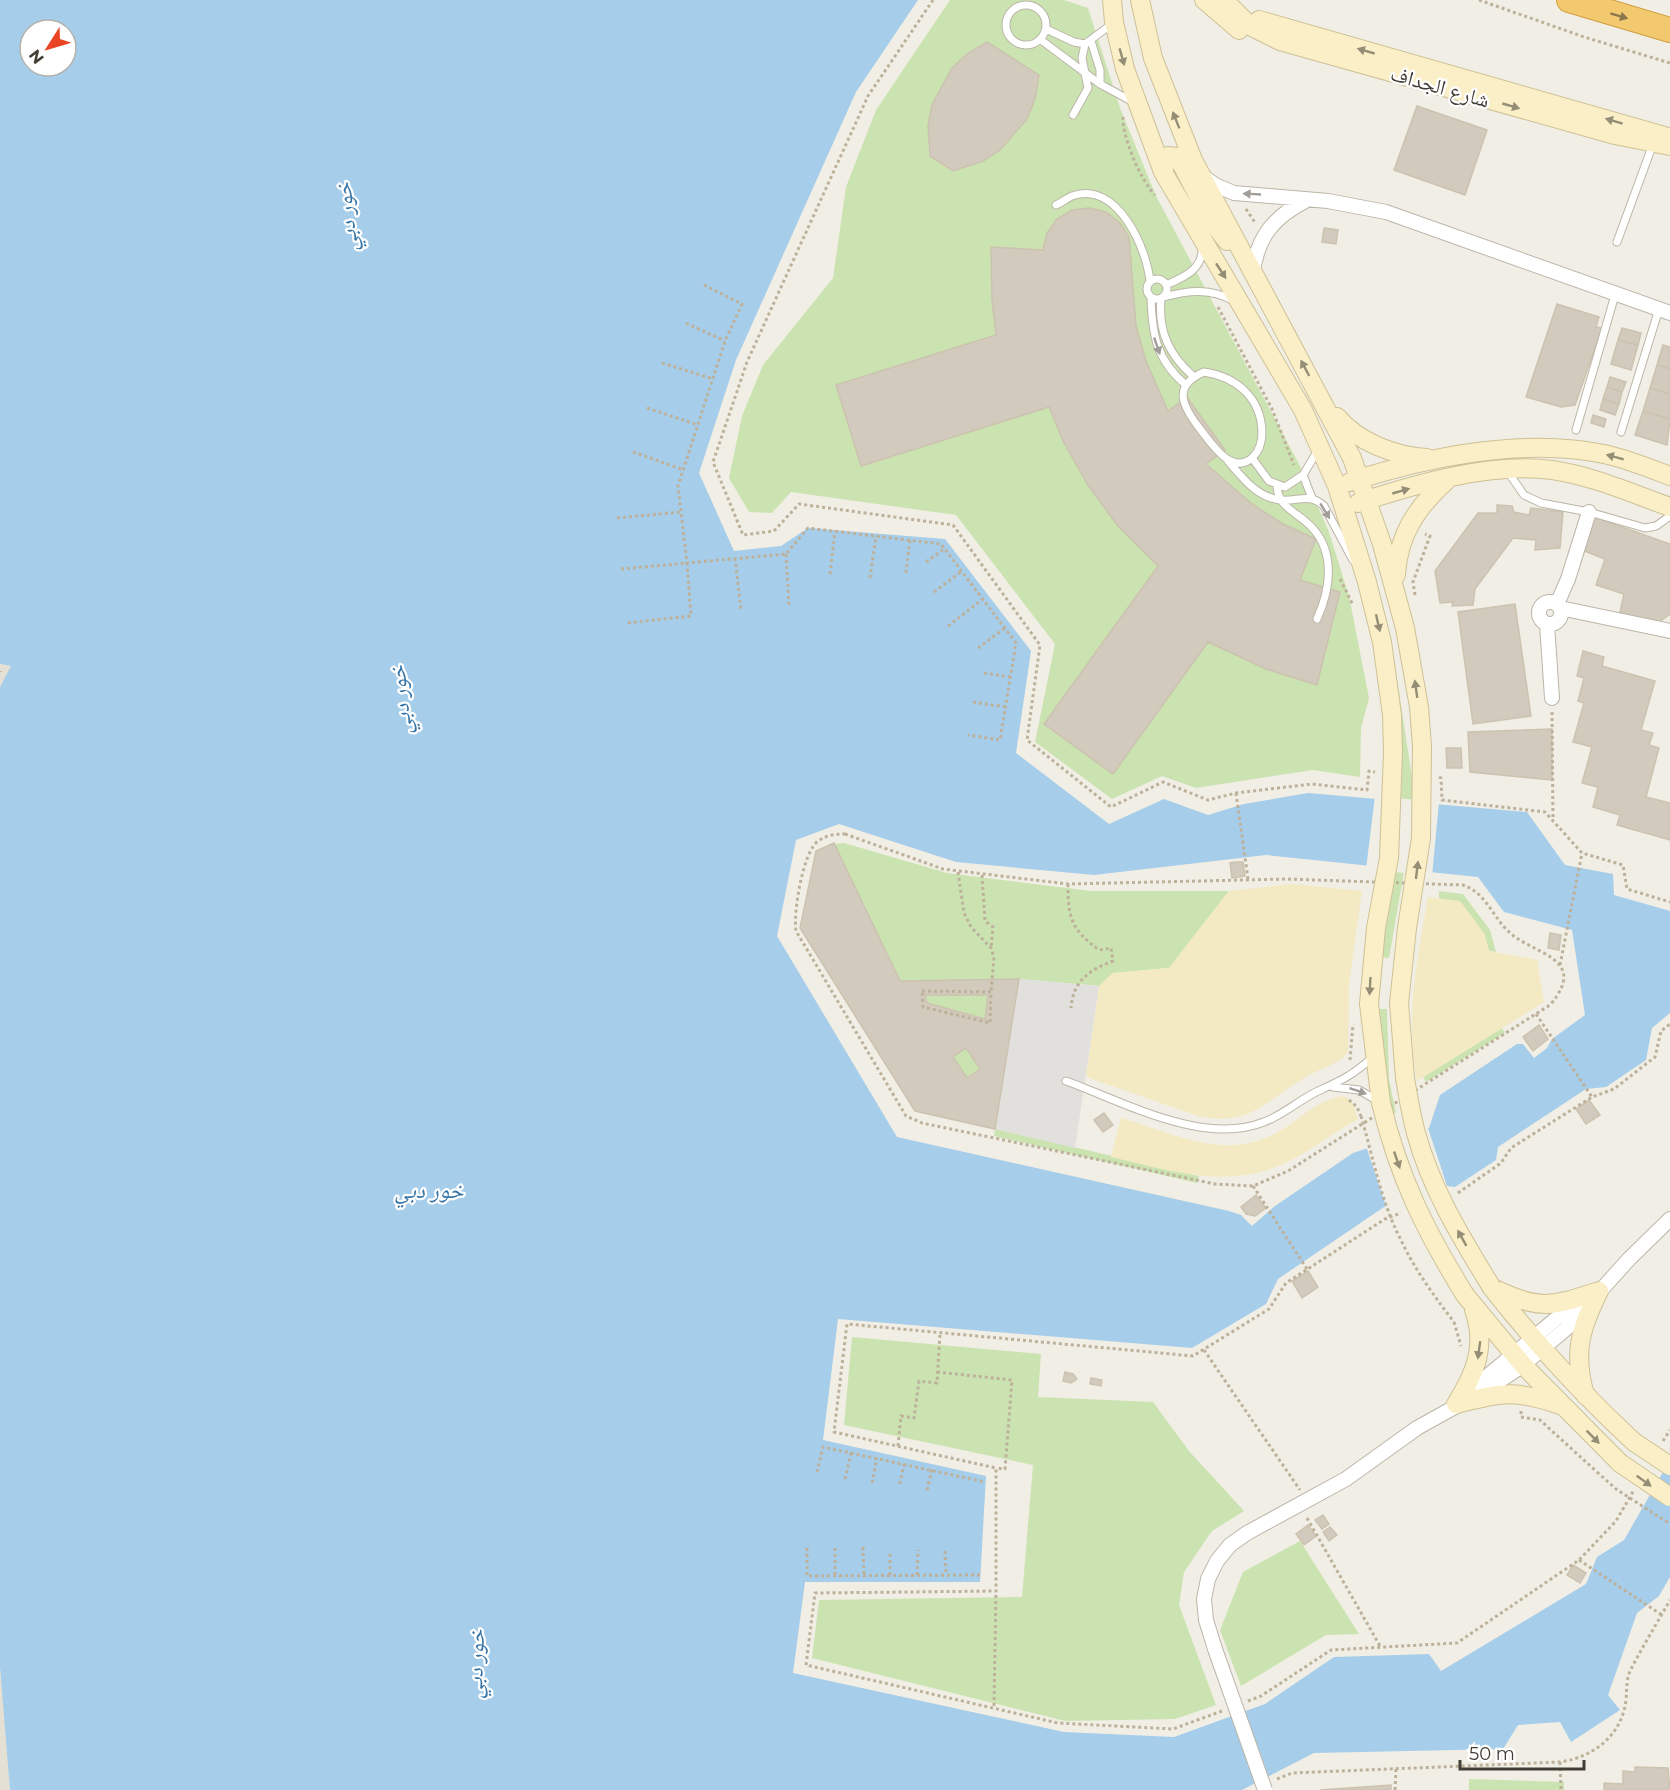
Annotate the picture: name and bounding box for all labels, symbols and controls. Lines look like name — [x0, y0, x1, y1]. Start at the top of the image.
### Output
one-way arrow — [1610, 12, 1628, 21]
north arrow — [18, 18, 78, 78]
text: N — [25, 46, 48, 68]
one-way arrow — [1357, 46, 1375, 55]
one-way arrow — [1118, 49, 1127, 67]
street label: شارع الجداف — [1388, 60, 1492, 114]
one-way arrow — [1502, 102, 1520, 112]
one-way arrow — [1171, 111, 1181, 129]
one-way arrow — [1605, 116, 1623, 125]
water label: خور دبي — [329, 180, 367, 253]
one-way arrow — [1242, 190, 1261, 199]
one-way arrow — [1216, 263, 1227, 279]
one-way arrow — [1152, 337, 1162, 355]
one-way arrow — [1300, 359, 1310, 376]
one-way arrow — [1606, 452, 1624, 461]
one-way arrow — [1392, 486, 1410, 495]
one-way arrow — [1320, 503, 1331, 519]
one-way arrow — [1374, 614, 1383, 633]
water label: خور دبي — [383, 663, 421, 736]
one-way arrow — [1411, 679, 1420, 698]
one-way arrow — [1412, 861, 1421, 880]
one-way arrow — [1366, 977, 1375, 996]
one-way arrow — [1349, 1087, 1367, 1096]
one-way arrow — [1392, 1151, 1402, 1169]
water label: خور دبي — [395, 1177, 464, 1208]
one-way arrow — [1457, 1229, 1467, 1246]
one-way arrow — [1474, 1341, 1484, 1360]
one-way arrow — [1586, 1429, 1600, 1443]
one-way arrow — [1636, 1475, 1652, 1487]
water label: خور دبي — [461, 1628, 494, 1699]
scale bar — [1460, 1733, 1584, 1771]
text: 50 m — [1469, 1743, 1515, 1765]

